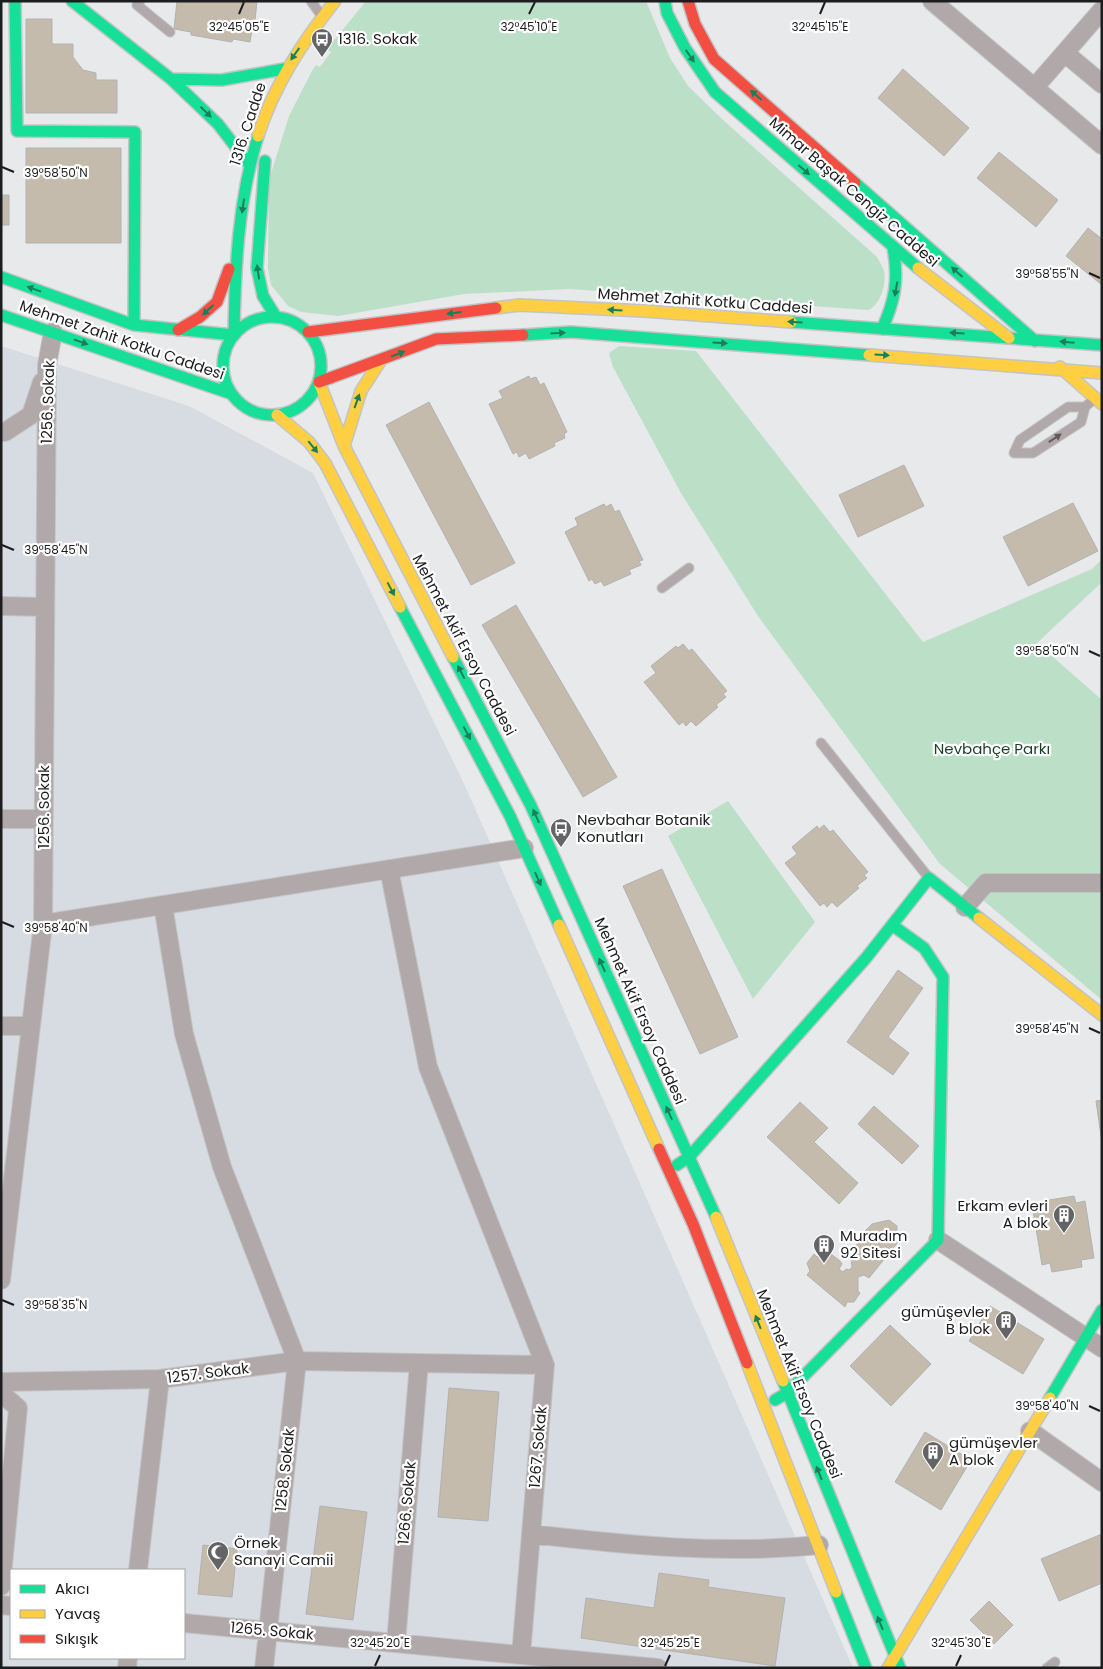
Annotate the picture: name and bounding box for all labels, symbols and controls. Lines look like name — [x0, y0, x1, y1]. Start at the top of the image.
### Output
text: 32°45'05"E — [209, 18, 269, 35]
text: 32°45'10"E — [501, 18, 557, 35]
text: 32°45'15"E — [792, 18, 848, 35]
bus stop icon: 1316. Sokak — [310, 27, 334, 58]
place label: 1316. Sokak — [338, 28, 417, 49]
one-way arrow — [290, 47, 300, 61]
one-way arrow — [685, 49, 695, 63]
street label: 1316. Cadde — [224, 80, 271, 168]
one-way arrow — [751, 89, 763, 101]
one-way arrow — [200, 106, 212, 118]
street label: Mimar Başak Cengiz Caddesi — [765, 112, 944, 271]
text: 39°58'50"N — [24, 164, 88, 181]
one-way arrow — [798, 164, 810, 176]
one-way arrow — [238, 198, 246, 214]
one-way arrow — [254, 264, 262, 280]
text: 39°58'55"N — [1015, 265, 1079, 282]
one-way arrow — [951, 266, 963, 278]
one-way arrow — [892, 282, 900, 298]
street label: Mehmet Zahit Kotku Caddesi — [597, 283, 813, 318]
one-way arrow — [27, 285, 42, 292]
street label: Mehmet Zahit Kotku Caddesi — [17, 295, 227, 384]
one-way arrow — [202, 304, 214, 316]
one-way arrow — [607, 305, 623, 313]
one-way arrow — [445, 309, 461, 317]
one-way arrow — [787, 318, 803, 326]
one-way arrow — [550, 329, 566, 337]
one-way arrow — [949, 329, 965, 337]
one-way arrow — [1059, 337, 1075, 345]
one-way arrow — [73, 339, 88, 346]
one-way arrow — [712, 339, 728, 347]
one-way arrow — [391, 350, 406, 358]
one-way arrow — [874, 351, 890, 359]
street label: 1256. Sokak — [36, 360, 59, 444]
one-way arrow — [354, 394, 362, 408]
one-way arrow — [1049, 433, 1062, 443]
one-way arrow — [308, 440, 319, 453]
text: 39°58'45"N — [24, 541, 88, 558]
street label: Mehmet Akif Ersoy Caddesi — [408, 550, 521, 739]
one-way arrow — [387, 582, 395, 596]
text: 39°58'50"N — [1015, 642, 1079, 659]
one-way arrow — [457, 665, 465, 679]
one-way arrow — [463, 726, 471, 740]
park label: Nevbahçe Parkı — [934, 738, 1050, 759]
street label: 1256. Sokak — [33, 765, 54, 849]
one-way arrow — [531, 809, 539, 823]
place label: Nevbahar Botanik Konutları — [577, 809, 711, 847]
bus stop icon: Nevbahar Botanik Konutları — [549, 817, 573, 848]
one-way arrow — [534, 872, 542, 886]
street label: Mehmet Akif Ersoy Caddesi — [590, 914, 691, 1108]
text: 39°58'40"N — [24, 919, 88, 936]
one-way arrow — [598, 958, 606, 972]
text: 39°58'45"N — [1015, 1020, 1079, 1037]
one-way arrow — [664, 1106, 672, 1120]
place label: Erkam evleri A blok — [957, 1195, 1048, 1233]
building icon: Erkam evleri A blok — [1052, 1203, 1076, 1234]
place label: Muradım 92 Sitesi — [840, 1225, 908, 1263]
building icon: Muradım 92 Sitesi — [812, 1233, 836, 1264]
street label: Mehmet Akif Ersoy Caddesi — [752, 1286, 847, 1482]
text: 39°58'35"N — [24, 1296, 88, 1313]
place label: gümüşevler B blok — [901, 1301, 990, 1339]
building icon: gümüşevler B blok — [994, 1309, 1018, 1340]
one-way arrow — [754, 1314, 762, 1329]
street label: 1257. Sokak — [166, 1357, 250, 1388]
text: 39°58'40"N — [1015, 1397, 1079, 1414]
street label: 1267. Sokak — [523, 1405, 552, 1489]
street label: 1258. Sokak — [270, 1427, 299, 1513]
place label: gümüşevler A blok — [949, 1432, 1038, 1470]
building icon: gümüşevler A blok — [921, 1440, 945, 1471]
street label: 1266. Sokak — [392, 1460, 421, 1546]
one-way arrow — [815, 1465, 822, 1480]
place label: Örnek Sanayi Camii — [234, 1532, 333, 1570]
mosque icon: Örnek Sanayi Camii — [206, 1540, 230, 1571]
legend — [10, 1569, 185, 1659]
text: Akıcı — [55, 1578, 89, 1599]
text: Yavaş — [55, 1603, 100, 1624]
one-way arrow — [876, 1615, 884, 1630]
street label: 1265. Sokak — [230, 1616, 315, 1645]
text: Sıkışık — [55, 1628, 98, 1649]
text: 32°45'20"E — [350, 1634, 410, 1651]
text: 32°45'25"E — [640, 1634, 700, 1651]
text: 32°45'30"E — [931, 1634, 991, 1651]

